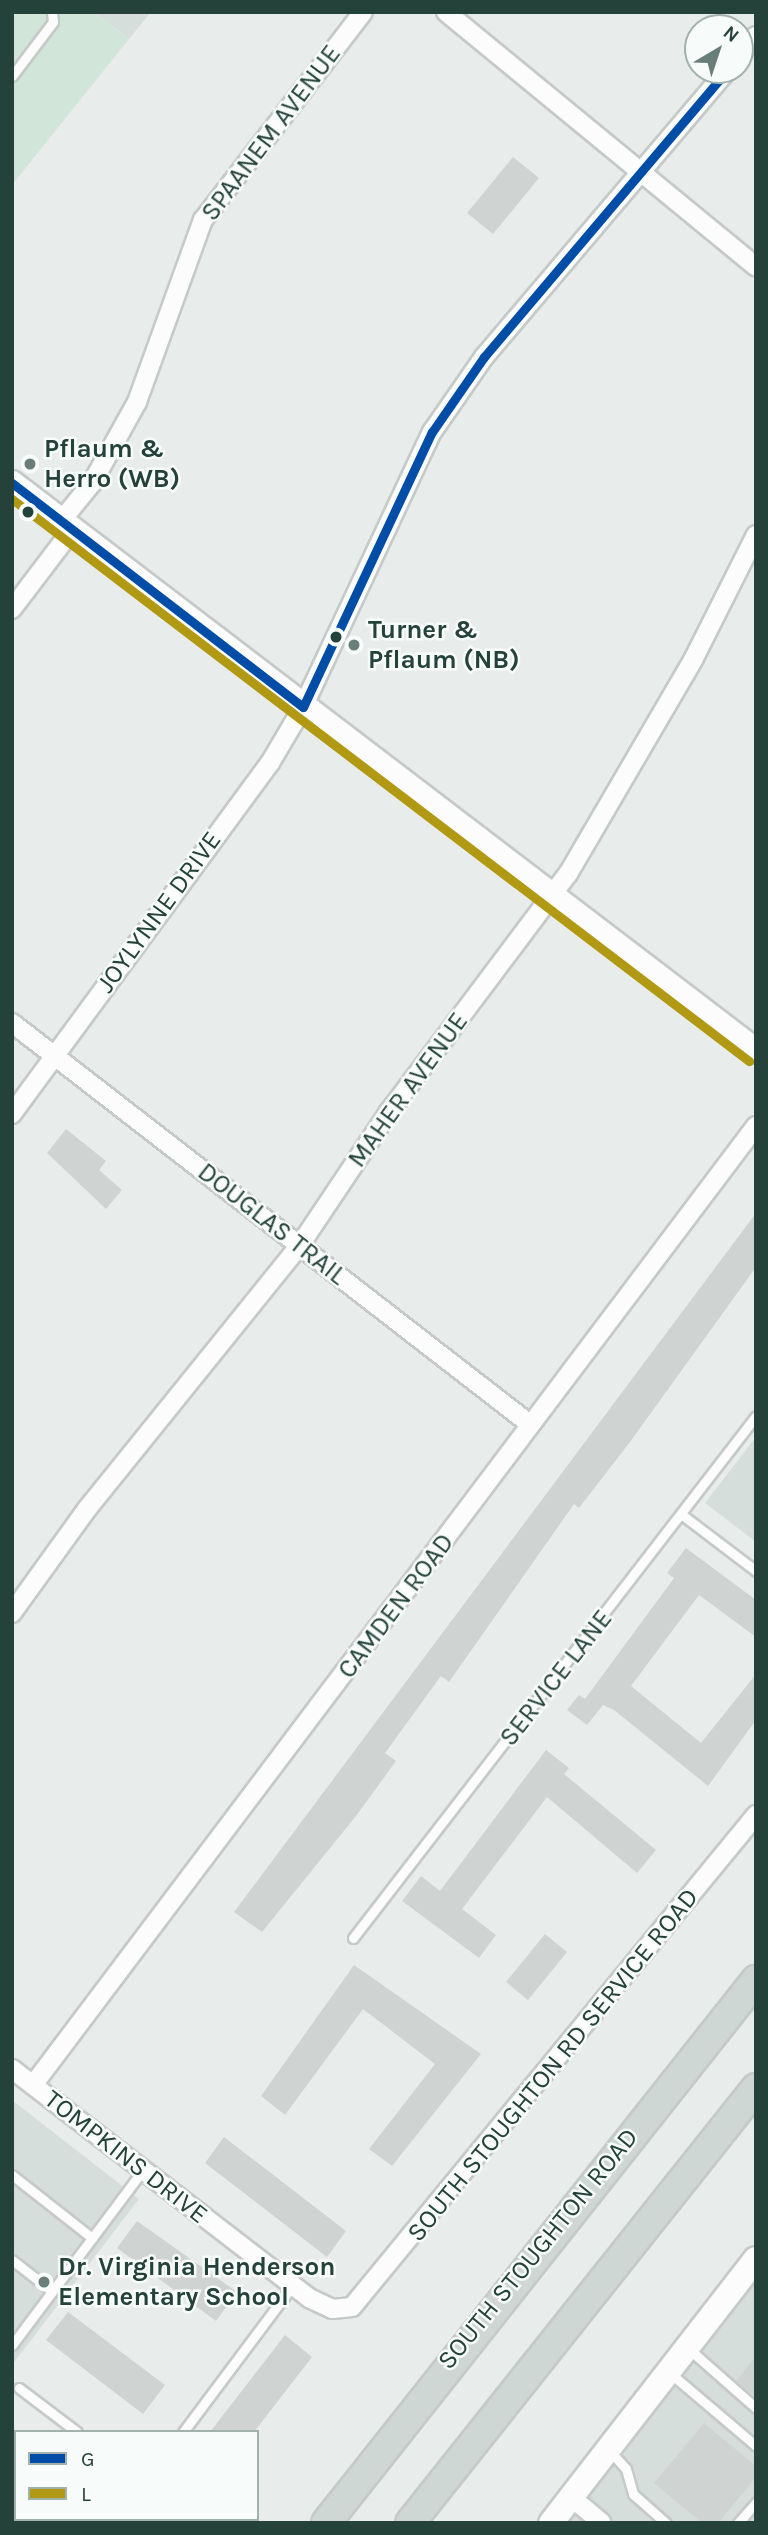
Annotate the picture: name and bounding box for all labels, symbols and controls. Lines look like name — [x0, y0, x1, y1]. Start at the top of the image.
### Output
north arrow — [684, 14, 754, 84]
text: N — [719, 21, 743, 47]
street label: SPAANEM AVENUE — [195, 39, 347, 227]
place label: Pflaum & Herro (WB) — [44, 433, 180, 494]
marker: Pflaum & Herro (WB) — [22, 456, 38, 472]
unlabelled marker — [21, 505, 35, 519]
place label: Turner & Pflaum (NB) — [368, 614, 520, 676]
unlabelled marker — [329, 630, 343, 644]
marker: Turner & Pflaum (NB) — [346, 637, 362, 653]
street label: JOYLYNNE DRIVE — [90, 825, 228, 999]
street label: MAHER AVENUE — [341, 1006, 475, 1174]
street label: DOUGLAS TRAIL — [191, 1156, 353, 1292]
street label: CAMDEN ROAD — [331, 1527, 461, 1685]
street label: SERVICE LANE — [493, 1604, 619, 1752]
street label: SOUTH STOUGHTON RD SERVICE ROAD — [401, 1882, 705, 2248]
street label: TOMPKINS DRIVE — [38, 2084, 214, 2230]
street label: SOUTH STOUGHTON ROAD — [431, 2122, 645, 2376]
place label: Dr. Virginia Henderson Elementary School — [58, 2251, 335, 2312]
marker: Dr. Virginia Henderson Elementary School — [36, 2274, 52, 2290]
legend — [14, 2430, 259, 2521]
text: G — [81, 2447, 95, 2471]
text: L — [81, 2482, 91, 2506]

